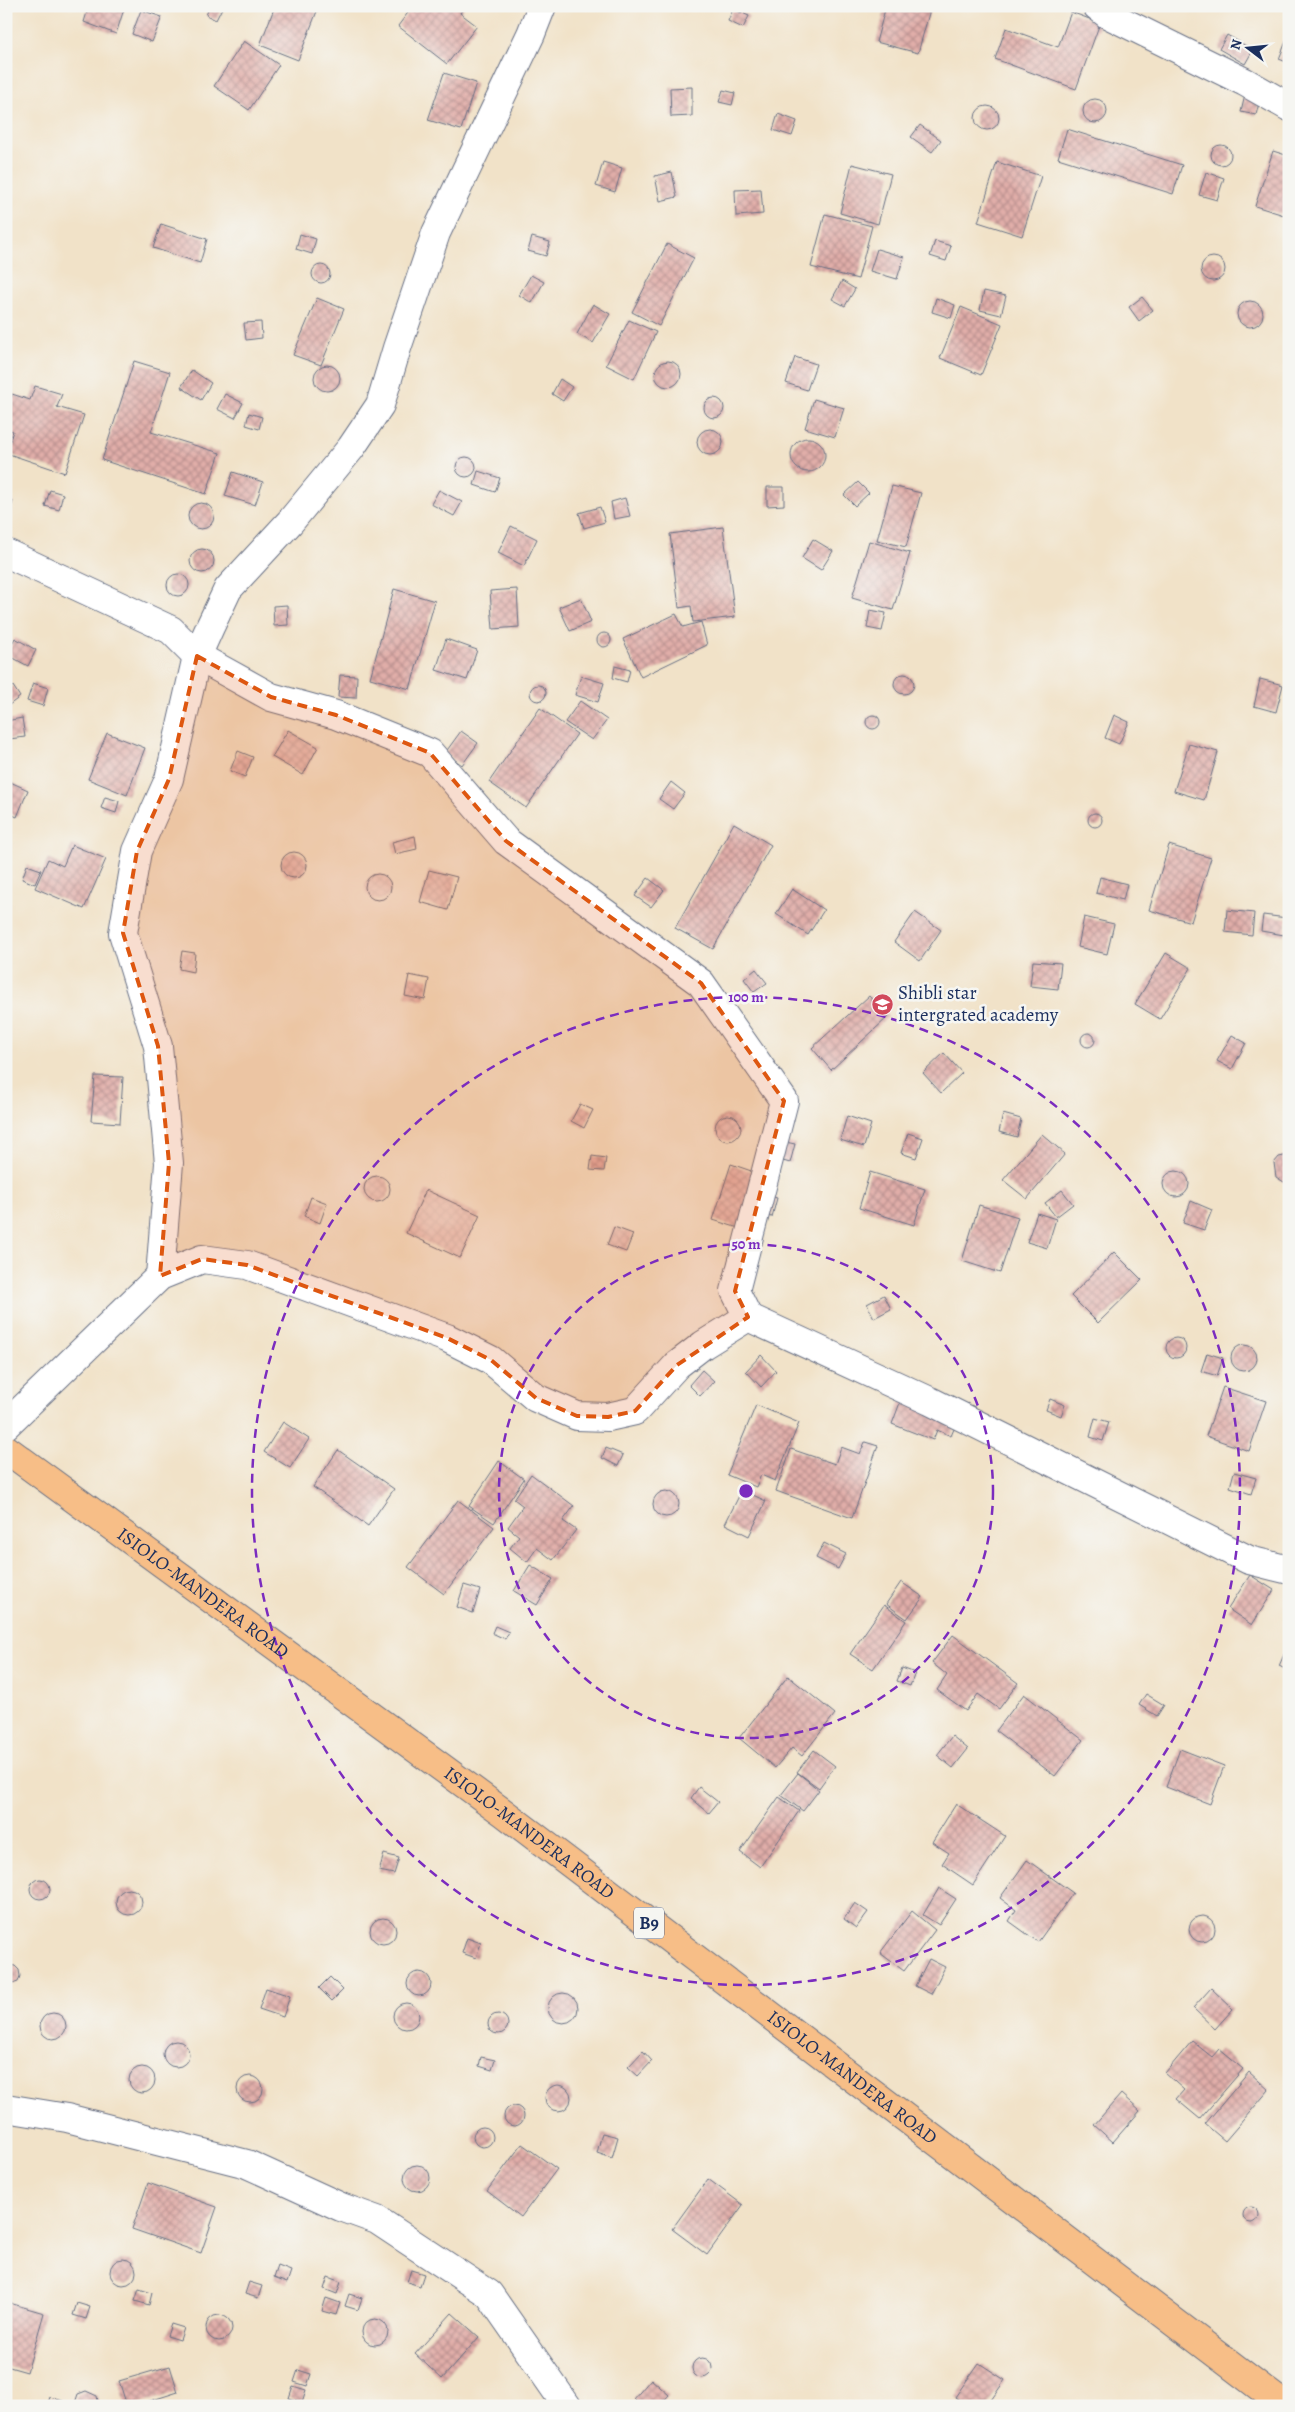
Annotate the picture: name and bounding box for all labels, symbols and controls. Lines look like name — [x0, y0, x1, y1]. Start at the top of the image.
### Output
north arrow — [1222, 22, 1272, 72]
text: N — [1225, 37, 1247, 52]
place label: Shibli star intergrated academy — [898, 980, 1059, 1028]
text: 100 m — [728, 987, 764, 1007]
school or university icon: Shibli star intergrated academy — [870, 992, 894, 1016]
text: 50 m — [731, 1234, 761, 1254]
centre of rings — [737, 1482, 755, 1500]
street label: ISIOLO-MANDERA ROAD — [112, 1521, 294, 1665]
street label: ISIOLO-MANDERA ROAD — [439, 1760, 620, 1905]
road number: B9 — [634, 1908, 664, 1939]
street label: ISIOLO-MANDERA ROAD — [762, 2004, 943, 2150]

